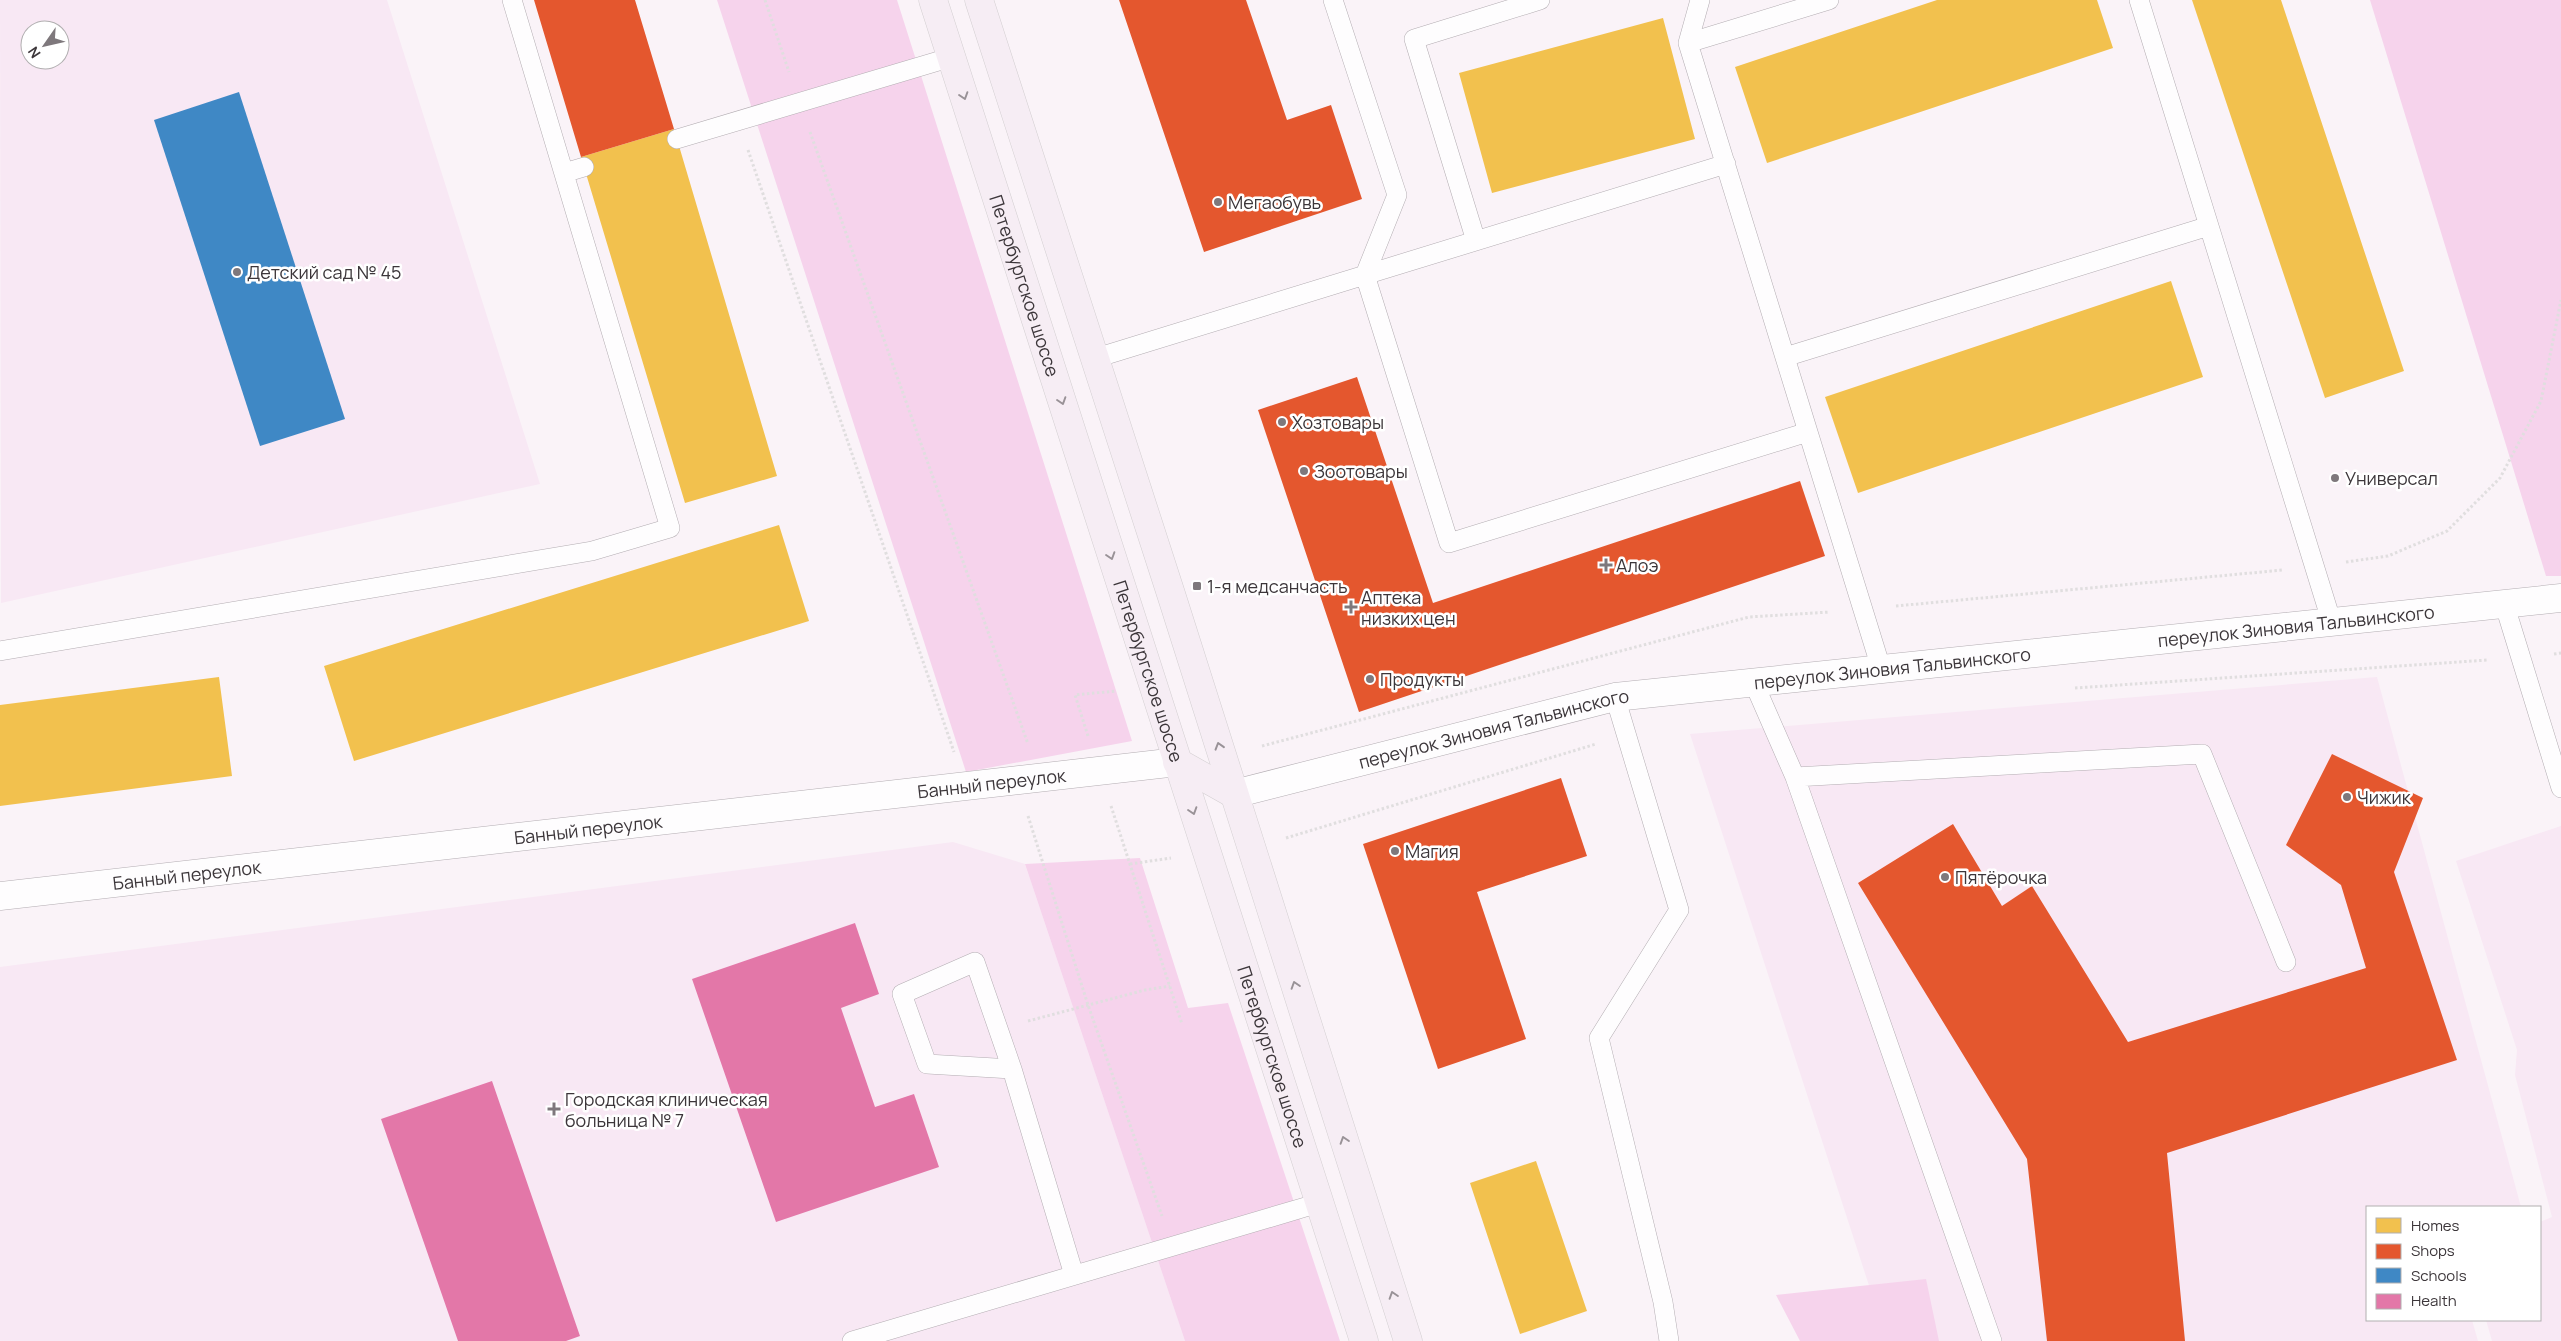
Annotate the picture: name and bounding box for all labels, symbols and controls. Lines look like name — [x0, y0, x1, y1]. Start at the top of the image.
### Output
north arrow — [20, 20, 70, 70]
text: N — [23, 43, 44, 62]
one-way arrow — [959, 92, 969, 100]
place label: Мегаобувь — [1228, 190, 1321, 214]
street label: Петербургское шоссе — [984, 192, 1065, 380]
marker: Мегаобувь — [1212, 196, 1224, 208]
place label: Детский сад № 45 — [247, 260, 401, 284]
marker: Детский сад № 45 — [231, 266, 243, 278]
one-way arrow — [1056, 397, 1066, 405]
place label: Хозтовары — [1292, 410, 1384, 434]
marker: Хозтовары — [1276, 416, 1288, 428]
place label: Зоотовары — [1314, 459, 1408, 483]
marker: Зоотовары — [1298, 465, 1310, 477]
place label: Универсал — [2345, 466, 2438, 490]
marker: Универсал — [2329, 472, 2341, 484]
one-way arrow — [1106, 551, 1116, 560]
place label: Алоэ — [1616, 553, 1658, 577]
marker: Алоэ — [1600, 559, 1612, 571]
place label: 1-я медсанчасть — [1207, 574, 1348, 598]
street label: Петербургское шоссе — [1108, 577, 1189, 765]
marker: 1-я медсанчасть — [1191, 580, 1203, 592]
place label: Аптека низких цен — [1361, 585, 1456, 630]
street label: переулок Зиновия Тальвинского — [2157, 599, 2436, 652]
marker: Аптека низких цен — [1345, 601, 1357, 613]
street label: переулок Зиновия Тальвинского — [1753, 642, 2032, 694]
place label: Продукты — [1380, 667, 1464, 691]
marker: Продукты — [1364, 673, 1376, 685]
street label: переулок Зиновия Тальвинского — [1356, 684, 1630, 774]
one-way arrow — [1215, 743, 1225, 751]
street label: Банный переулок — [916, 763, 1068, 803]
place label: Чижик — [2357, 785, 2412, 809]
marker: Чижик — [2341, 791, 2353, 803]
one-way arrow — [1187, 806, 1197, 814]
street label: Банный переулок — [513, 809, 665, 849]
place label: Магия — [1405, 839, 1459, 863]
marker: Магия — [1389, 845, 1401, 857]
street label: Банный переулок — [111, 854, 263, 895]
place label: Пятёрочка — [1955, 865, 2047, 889]
marker: Пятёрочка — [1939, 871, 1951, 883]
street label: Петербургское шоссе — [1232, 963, 1313, 1151]
one-way arrow — [1291, 981, 1301, 989]
place label: Городская клиническая больница № 7 — [565, 1087, 768, 1132]
marker: Городская клиническая больница № 7 — [547, 1102, 561, 1116]
one-way arrow — [1340, 1136, 1350, 1144]
legend — [2366, 1206, 2541, 1321]
text: Homes — [2411, 1215, 2460, 1236]
text: Shops — [2411, 1240, 2455, 1261]
text: Schools — [2411, 1265, 2467, 1286]
text: Health — [2411, 1290, 2457, 1311]
one-way arrow — [1389, 1291, 1399, 1299]

